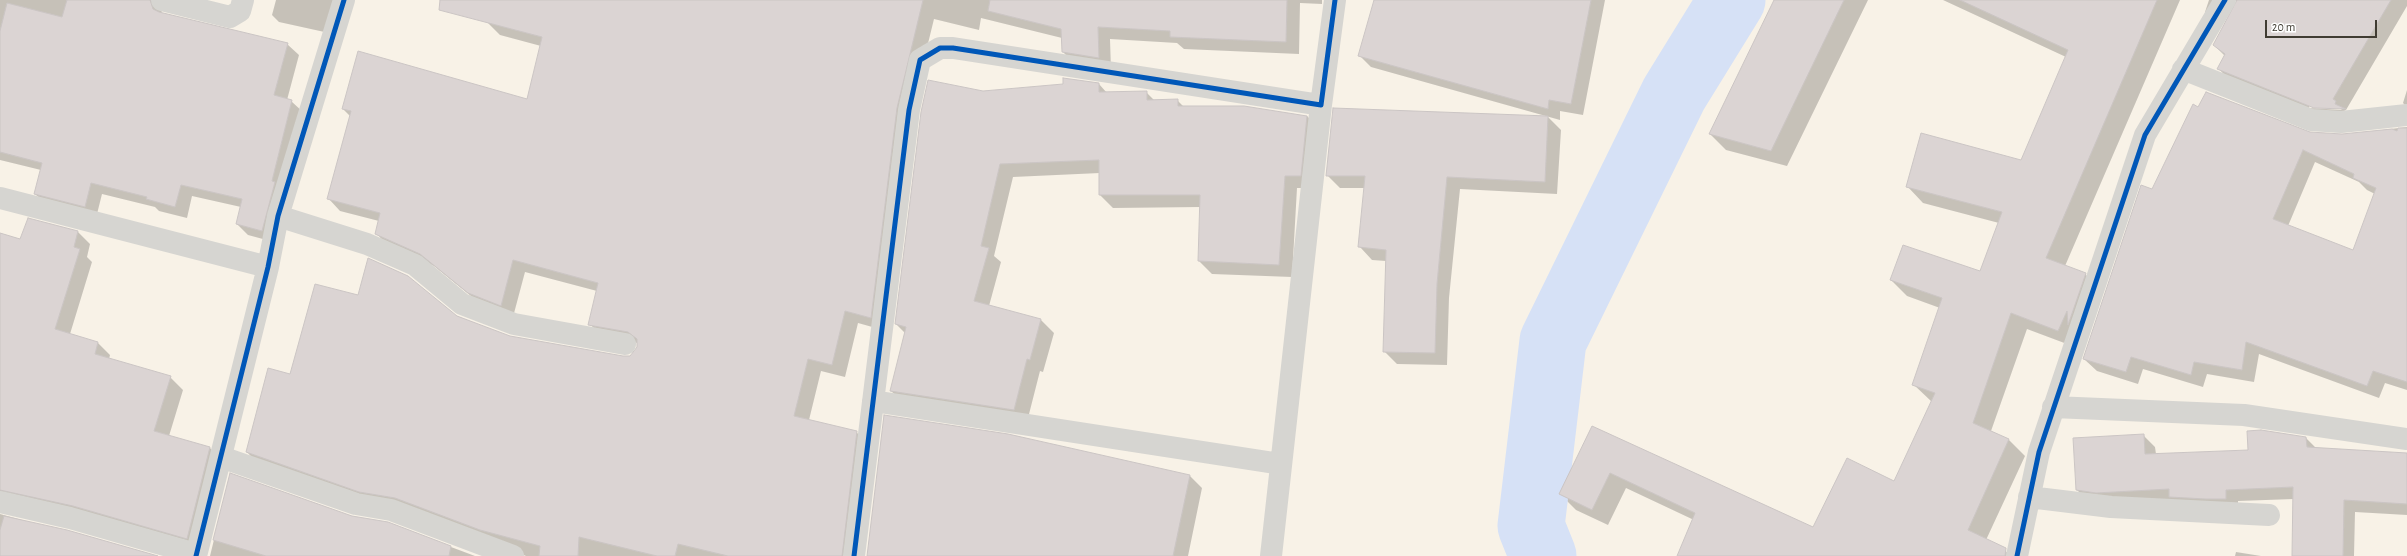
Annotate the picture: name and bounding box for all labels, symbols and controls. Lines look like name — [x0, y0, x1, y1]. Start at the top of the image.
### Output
scale bar — [2267, 12, 2379, 38]
text: 20 m — [2272, 21, 2295, 33]

